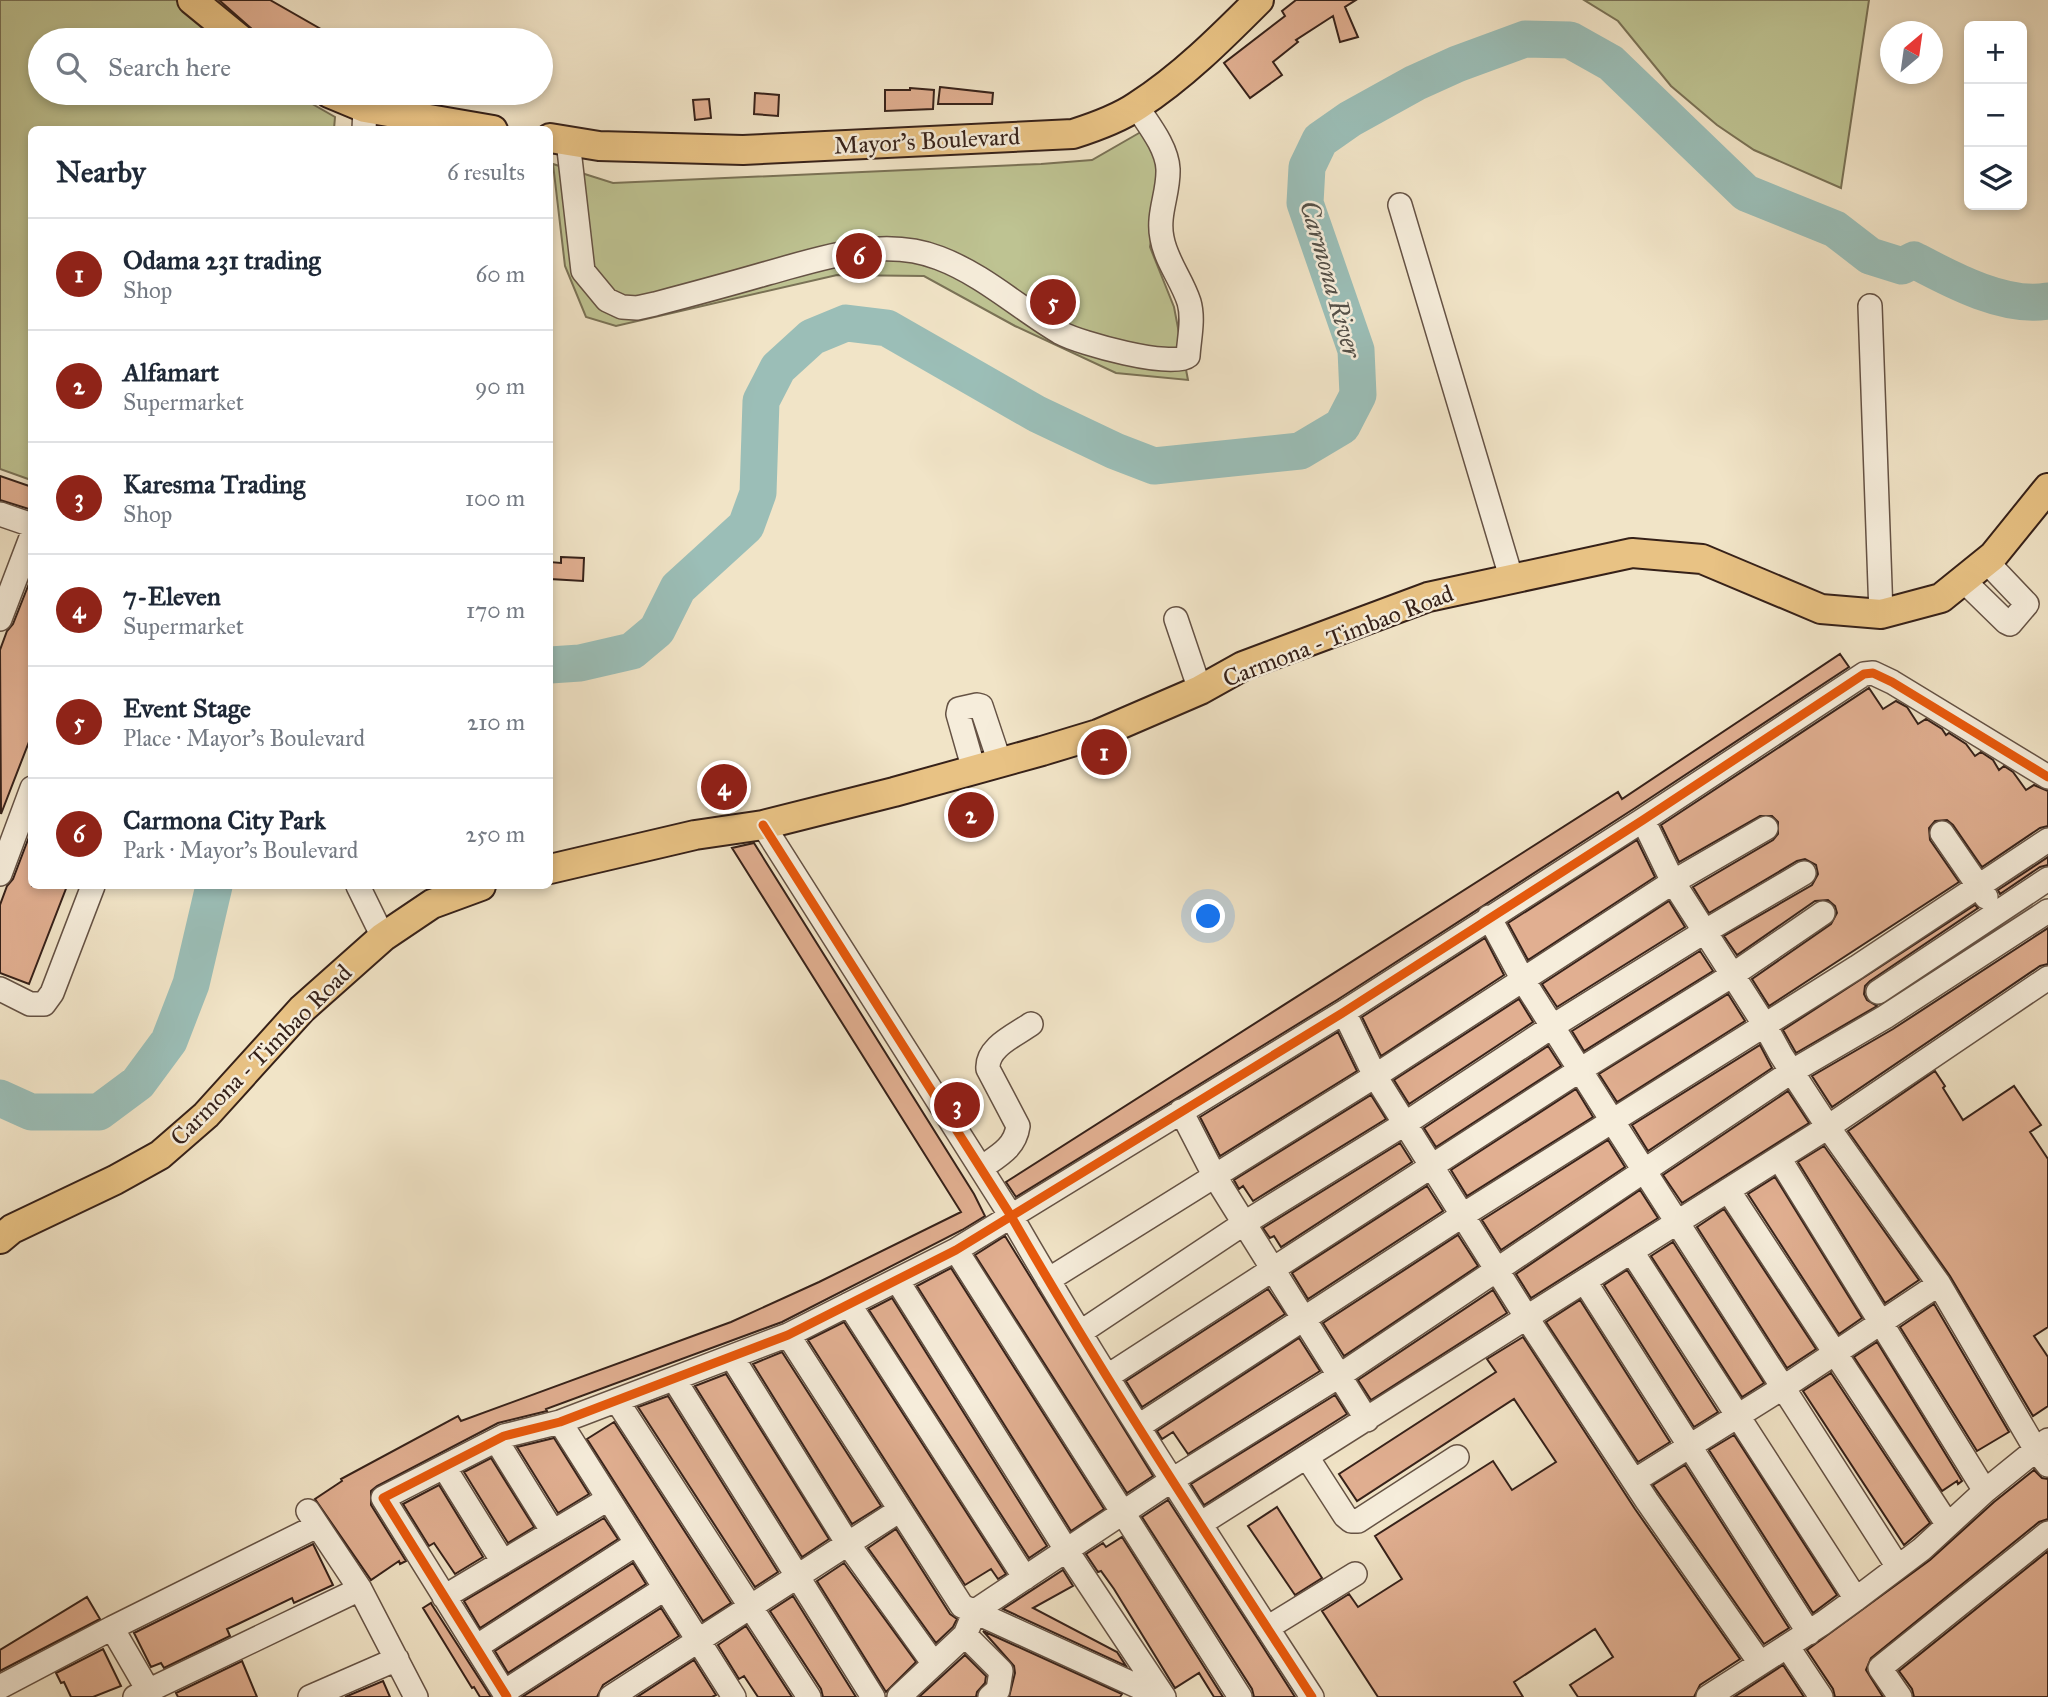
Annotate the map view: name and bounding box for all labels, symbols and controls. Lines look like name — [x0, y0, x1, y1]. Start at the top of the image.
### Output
north arrow — [1880, 21, 1943, 84]
map controls — [1964, 21, 2027, 210]
button: + — [1964, 21, 2027, 84]
search box — [28, 28, 553, 105]
icon: search — [52, 48, 90, 86]
text: Search here — [108, 51, 231, 83]
button: − — [1964, 84, 2027, 147]
street label: Mayor's Boulevard — [833, 121, 1021, 161]
button: layers — [1964, 147, 2027, 210]
text: Nearby — [56, 154, 146, 190]
text: 6 results — [447, 158, 525, 186]
water label: Carmona River — [1293, 197, 1369, 362]
pin: 6 — [836, 230, 882, 282]
text: Odama 231 trading — [123, 244, 321, 276]
text: 1 — [74, 260, 84, 288]
text: 60 m — [476, 260, 525, 288]
text: Shop — [123, 276, 172, 304]
pin: 5 — [1030, 276, 1076, 328]
text: Alfamart — [123, 356, 219, 388]
text: 2 — [73, 372, 85, 400]
text: 90 m — [475, 372, 525, 400]
text: Supermarket — [123, 388, 244, 416]
text: Karesma Trading — [123, 468, 305, 500]
text: 3 — [74, 484, 84, 512]
text: 100 m — [465, 484, 525, 512]
text: Shop — [123, 500, 172, 528]
street label: Carmona - Timbao Road — [1218, 578, 1458, 694]
text: 7-Eleven — [123, 580, 221, 612]
text: 4 — [73, 596, 85, 624]
text: 170 m — [466, 596, 525, 624]
text: Supermarket — [123, 612, 244, 640]
text: Event Stage — [123, 692, 251, 724]
text: 5 — [74, 708, 84, 736]
text: 210 m — [467, 708, 525, 736]
text: Place · Mayor's Boulevard — [123, 724, 365, 752]
pin: 1 — [1081, 726, 1127, 778]
pin: 4 — [701, 761, 747, 813]
pin: 2 — [948, 789, 994, 841]
text: Carmona City Park — [123, 804, 326, 836]
text: 6 — [73, 820, 85, 848]
text: 250 m — [465, 820, 525, 848]
text: Park · Mayor's Boulevard — [123, 836, 358, 864]
your location — [1191, 899, 1225, 933]
street label: Carmona - Timbao Road — [164, 958, 358, 1152]
pin: 3 — [934, 1079, 980, 1131]

